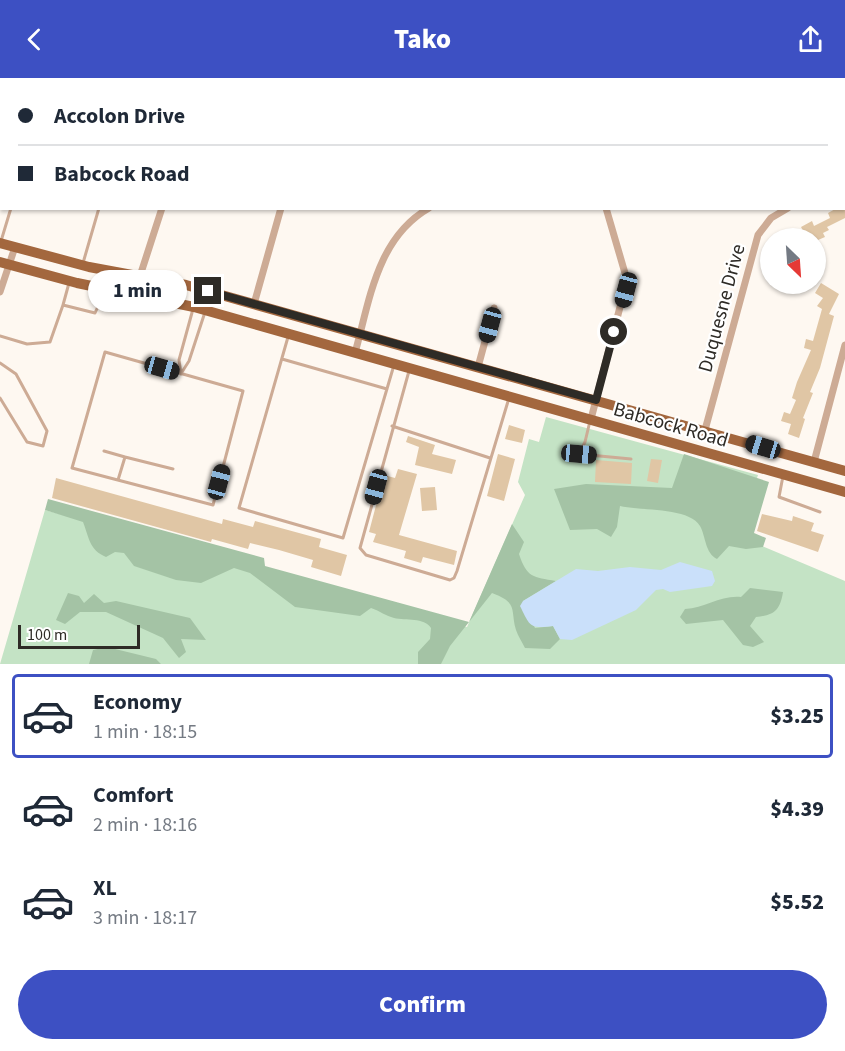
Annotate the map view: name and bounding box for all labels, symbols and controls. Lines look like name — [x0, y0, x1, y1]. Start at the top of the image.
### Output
text: Tako — [394, 20, 451, 59]
icon: back — [18, 23, 51, 56]
icon: share — [794, 23, 827, 56]
text: Accolon Drive — [54, 100, 185, 132]
text: Babcock Road — [54, 158, 190, 190]
north arrow — [760, 228, 826, 294]
map controls — [760, 228, 826, 294]
street label: Duquesne Drive — [691, 241, 753, 375]
callout: 1 min — [88, 270, 187, 312]
car — [613, 270, 639, 310]
text: 1 min — [113, 277, 162, 305]
route end — [194, 277, 221, 304]
car — [477, 305, 503, 345]
route start — [600, 318, 627, 345]
car — [142, 354, 182, 382]
street label: Babcock Road — [610, 395, 731, 455]
car — [743, 433, 783, 461]
car — [560, 443, 598, 465]
car — [206, 462, 232, 502]
car — [363, 467, 389, 507]
scale bar — [18, 622, 140, 650]
text: 100 m — [27, 624, 67, 646]
text: Economy — [93, 686, 182, 718]
icon: car — [21, 689, 75, 743]
text: $3.25 — [770, 700, 824, 732]
text: 1 min · 18:15 — [93, 718, 197, 746]
text: Comfort — [93, 779, 174, 811]
icon: car — [21, 782, 75, 836]
text: $4.39 — [770, 793, 824, 825]
text: 2 min · 18:16 — [93, 811, 197, 839]
text: XL — [93, 872, 117, 904]
icon: car — [21, 875, 75, 929]
text: $5.52 — [770, 886, 824, 918]
text: 3 min · 18:17 — [93, 904, 197, 932]
button: Confirm — [18, 970, 827, 1039]

